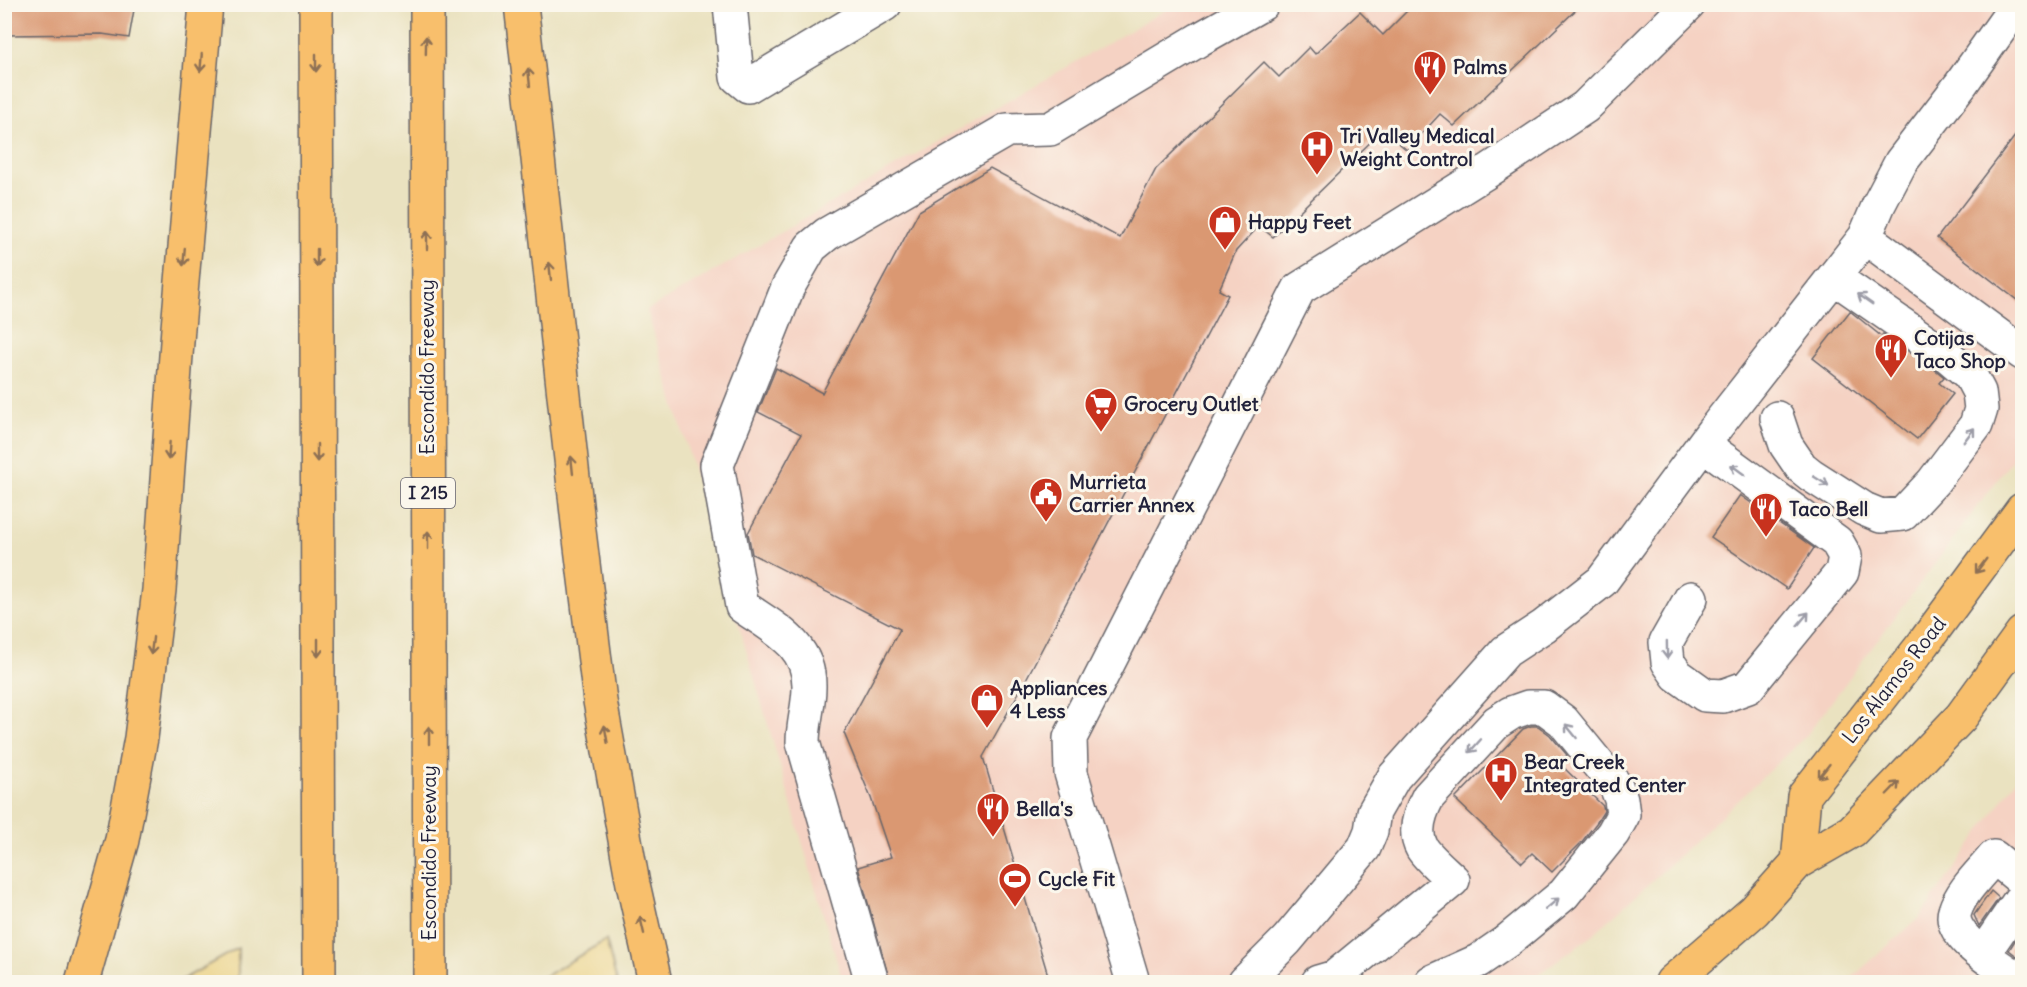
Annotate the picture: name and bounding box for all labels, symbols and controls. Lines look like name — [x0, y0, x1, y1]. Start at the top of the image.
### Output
one-way arrow — [420, 36, 432, 56]
restaurant icon: Palms — [1412, 49, 1448, 96]
one-way arrow — [195, 52, 206, 72]
one-way arrow — [310, 52, 322, 72]
place label: Palms — [1453, 54, 1507, 79]
one-way arrow — [523, 68, 534, 88]
place label: Tri Valley Medical Weight Control — [1340, 123, 1494, 171]
hospital icon: Tri Valley Medical Weight Control — [1299, 129, 1335, 176]
shop icon: Happy Feet — [1207, 204, 1243, 251]
place label: Happy Feet — [1248, 209, 1351, 234]
one-way arrow — [421, 231, 433, 251]
one-way arrow — [178, 247, 189, 267]
one-way arrow — [311, 247, 323, 267]
one-way arrow — [545, 262, 556, 282]
street label: Escondido Freeway — [414, 279, 439, 455]
one-way arrow — [1857, 293, 1873, 305]
place label: Cotijas Taco Shop — [1914, 325, 2006, 373]
restaurant icon: Cotijas Taco Shop — [1873, 332, 1909, 379]
supermarket icon: Grocery Outlet — [1083, 386, 1119, 433]
place label: Grocery Outlet — [1124, 391, 1259, 416]
one-way arrow — [1962, 427, 1975, 443]
one-way arrow — [163, 441, 174, 461]
one-way arrow — [311, 442, 323, 462]
one-way arrow — [566, 456, 577, 476]
one-way arrow — [1731, 464, 1747, 476]
place label: Murrieta Carrier Annex — [1069, 469, 1195, 517]
public building icon: Murrieta Carrier Annex — [1028, 476, 1064, 523]
one-way arrow — [1812, 476, 1829, 488]
road number: I 215 — [401, 478, 455, 508]
restaurant icon: Taco Bell — [1748, 491, 1784, 538]
place label: Taco Bell — [1789, 496, 1868, 521]
one-way arrow — [422, 531, 434, 551]
one-way arrow — [1975, 558, 1987, 574]
street label: Los Alamos Road — [1836, 611, 1951, 748]
one-way arrow — [1797, 612, 1810, 628]
one-way arrow — [146, 635, 157, 655]
one-way arrow — [312, 637, 324, 657]
one-way arrow — [1661, 639, 1673, 659]
place label: Appliances 4 Less — [1010, 675, 1107, 723]
shop icon: Appliances 4 Less — [969, 682, 1005, 729]
one-way arrow — [1564, 723, 1577, 739]
one-way arrow — [600, 725, 611, 744]
one-way arrow — [423, 726, 435, 746]
one-way arrow — [1468, 738, 1482, 753]
place label: Bear Creek Integrated Center — [1524, 749, 1687, 797]
hospital icon: Bear Creek Integrated Center — [1483, 755, 1519, 802]
one-way arrow — [1817, 763, 1830, 779]
street label: Escondido Freeway — [416, 765, 441, 941]
one-way arrow — [1886, 781, 1900, 796]
restaurant icon: Bella's — [975, 791, 1011, 838]
place label: Bella's — [1016, 796, 1073, 821]
sports icon: Cycle Fit — [997, 861, 1033, 908]
place label: Cycle Fit — [1038, 866, 1115, 891]
one-way arrow — [1544, 897, 1560, 910]
one-way arrow — [636, 916, 648, 935]

